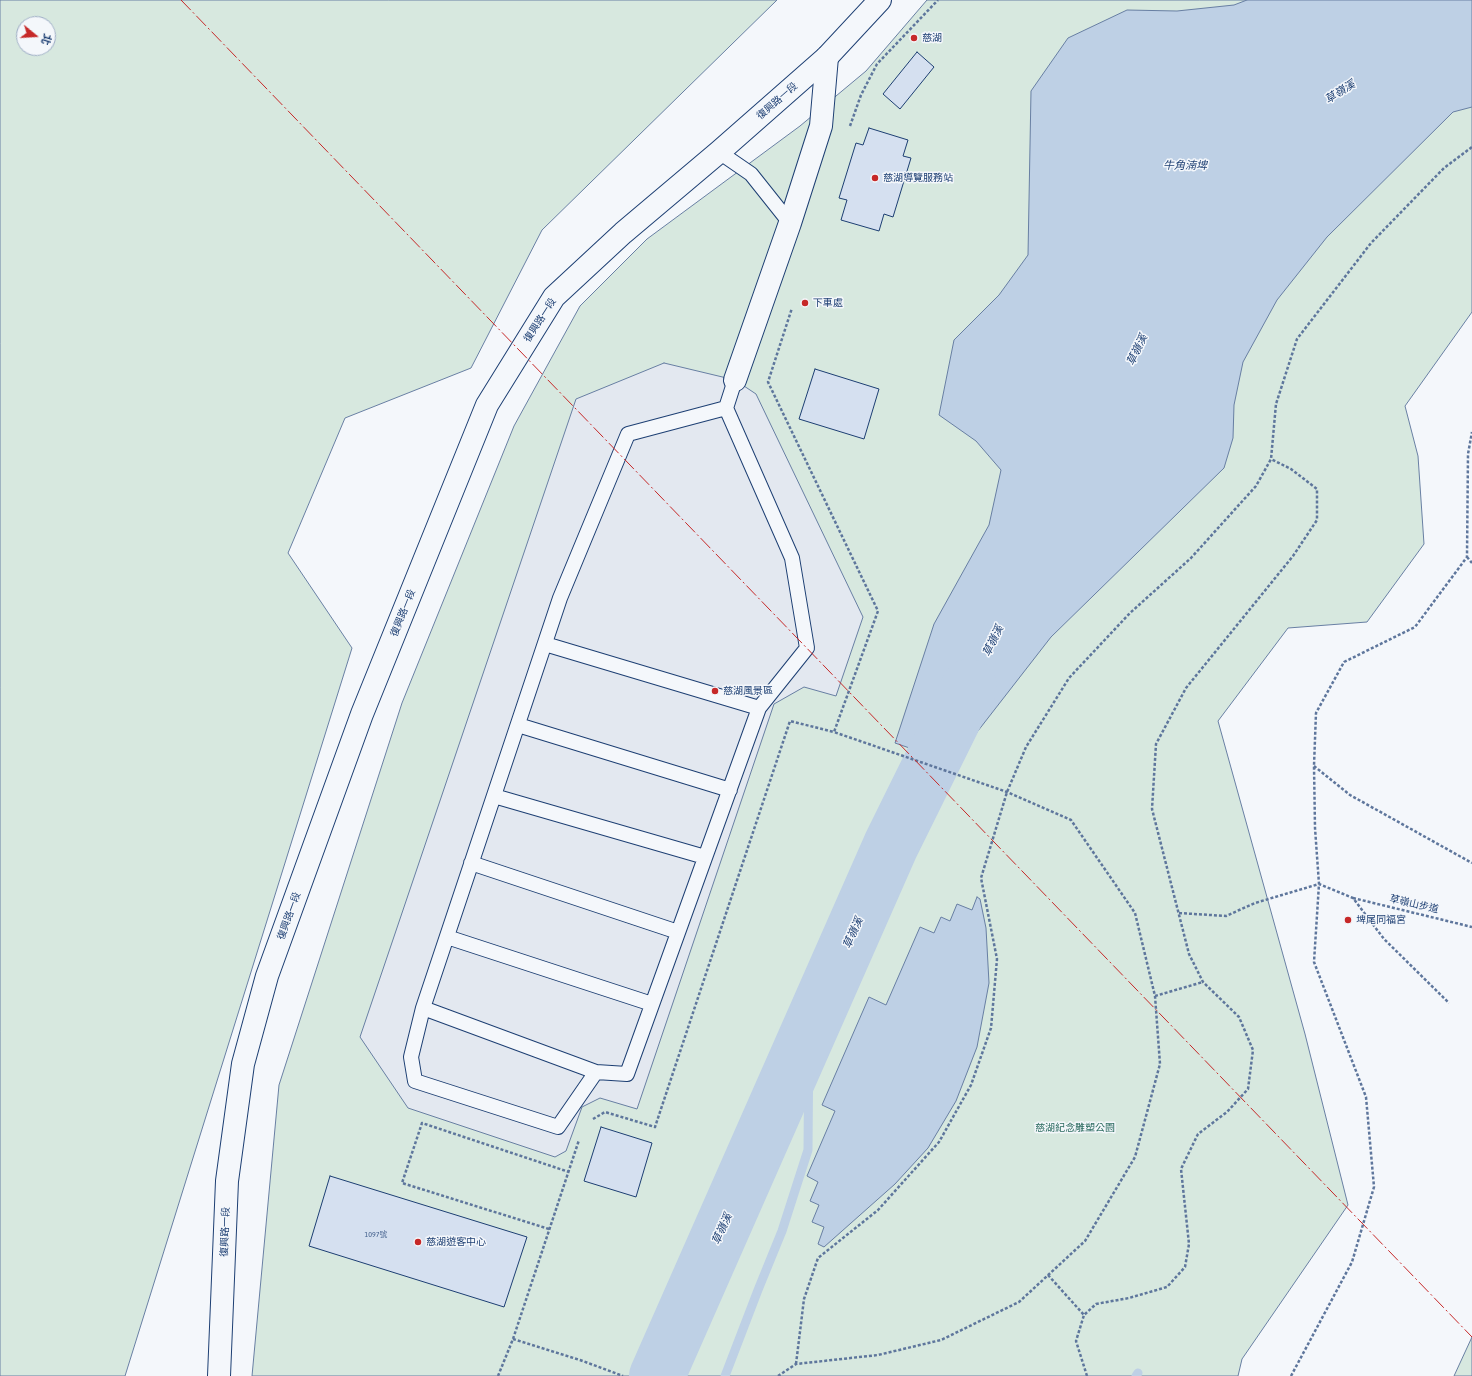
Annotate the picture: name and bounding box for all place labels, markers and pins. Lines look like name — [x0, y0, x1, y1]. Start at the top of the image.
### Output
place label: 慈湖 — [922, 32, 942, 44]
marker: 慈湖 — [909, 33, 919, 43]
place label: 慈湖導覽服務站 — [883, 172, 953, 184]
marker: 慈湖導覽服務站 — [870, 173, 880, 183]
place label: 下車處 — [813, 297, 843, 309]
marker: 下車處 — [800, 298, 810, 308]
place label: 慈湖風景區 — [723, 685, 773, 697]
marker: 慈湖風景區 — [710, 686, 720, 696]
place label: 埤尾同福宮 — [1356, 914, 1406, 926]
marker: 埤尾同福宮 — [1343, 915, 1353, 925]
place label: 慈湖遊客中心 — [426, 1236, 486, 1248]
marker: 慈湖遊客中心 — [413, 1237, 423, 1247]

